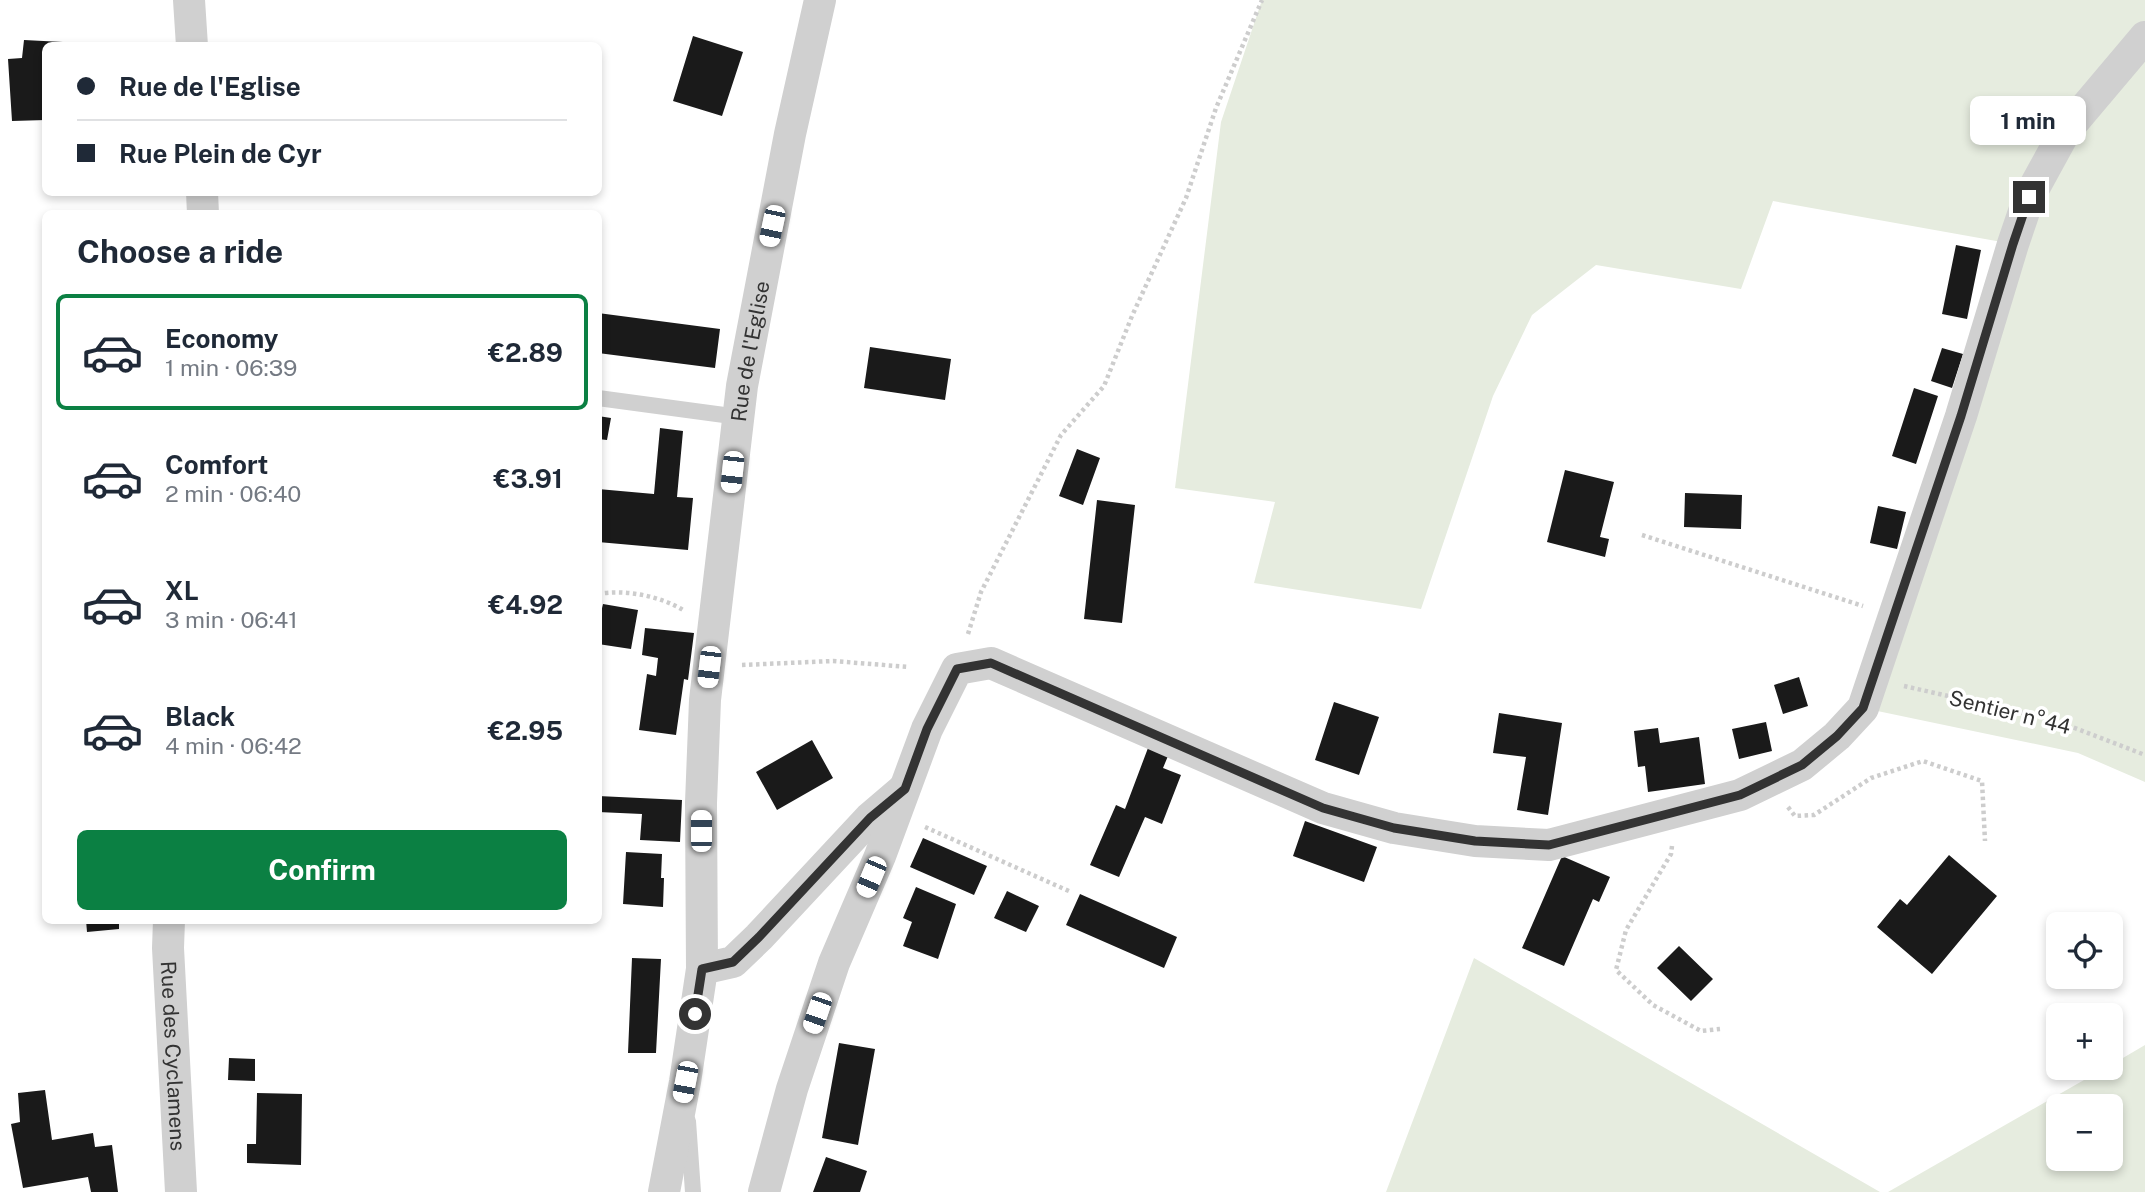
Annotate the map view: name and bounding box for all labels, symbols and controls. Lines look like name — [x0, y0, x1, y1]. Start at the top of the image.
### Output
text: Rue de l'Eglise — [119, 71, 301, 102]
callout: 1 min — [1971, 96, 2087, 144]
text: 1 min — [2000, 107, 2056, 134]
text: Rue Plein de Cyr — [119, 138, 322, 169]
route end — [2013, 181, 2045, 213]
car — [758, 203, 787, 249]
text: Choose a ride — [77, 233, 283, 270]
street label: Rue de l'Eglise — [725, 279, 774, 423]
icon: car — [81, 321, 144, 384]
text: Economy — [165, 323, 278, 354]
text: €2.89 — [488, 337, 563, 368]
text: 1 min · 06:39 — [165, 354, 297, 381]
icon: car — [81, 447, 144, 510]
text: Comfort — [165, 449, 268, 480]
car — [720, 450, 745, 494]
text: €3.91 — [494, 463, 563, 494]
text: 2 min · 06:40 — [165, 480, 301, 507]
icon: car — [81, 573, 144, 636]
text: XL — [165, 575, 199, 606]
text: €4.92 — [488, 589, 563, 620]
text: 3 min · 06:41 — [165, 606, 298, 633]
car — [697, 645, 722, 689]
street label: Sentier n°44 — [1947, 685, 2073, 739]
icon: car — [81, 699, 144, 762]
text: Black — [165, 701, 235, 732]
text: €2.95 — [488, 715, 563, 746]
text: 4 min · 06:42 — [165, 732, 302, 759]
car — [691, 810, 712, 852]
button: Confirm — [77, 830, 567, 910]
car — [854, 854, 889, 900]
map controls — [2046, 912, 2123, 1171]
button: locate — [2046, 912, 2123, 989]
street label: Rue des Cyclamens — [156, 960, 191, 1152]
car — [801, 990, 834, 1036]
route start — [679, 998, 711, 1030]
button: + — [2046, 1003, 2123, 1080]
car — [671, 1059, 700, 1105]
button: − — [2046, 1094, 2123, 1171]

